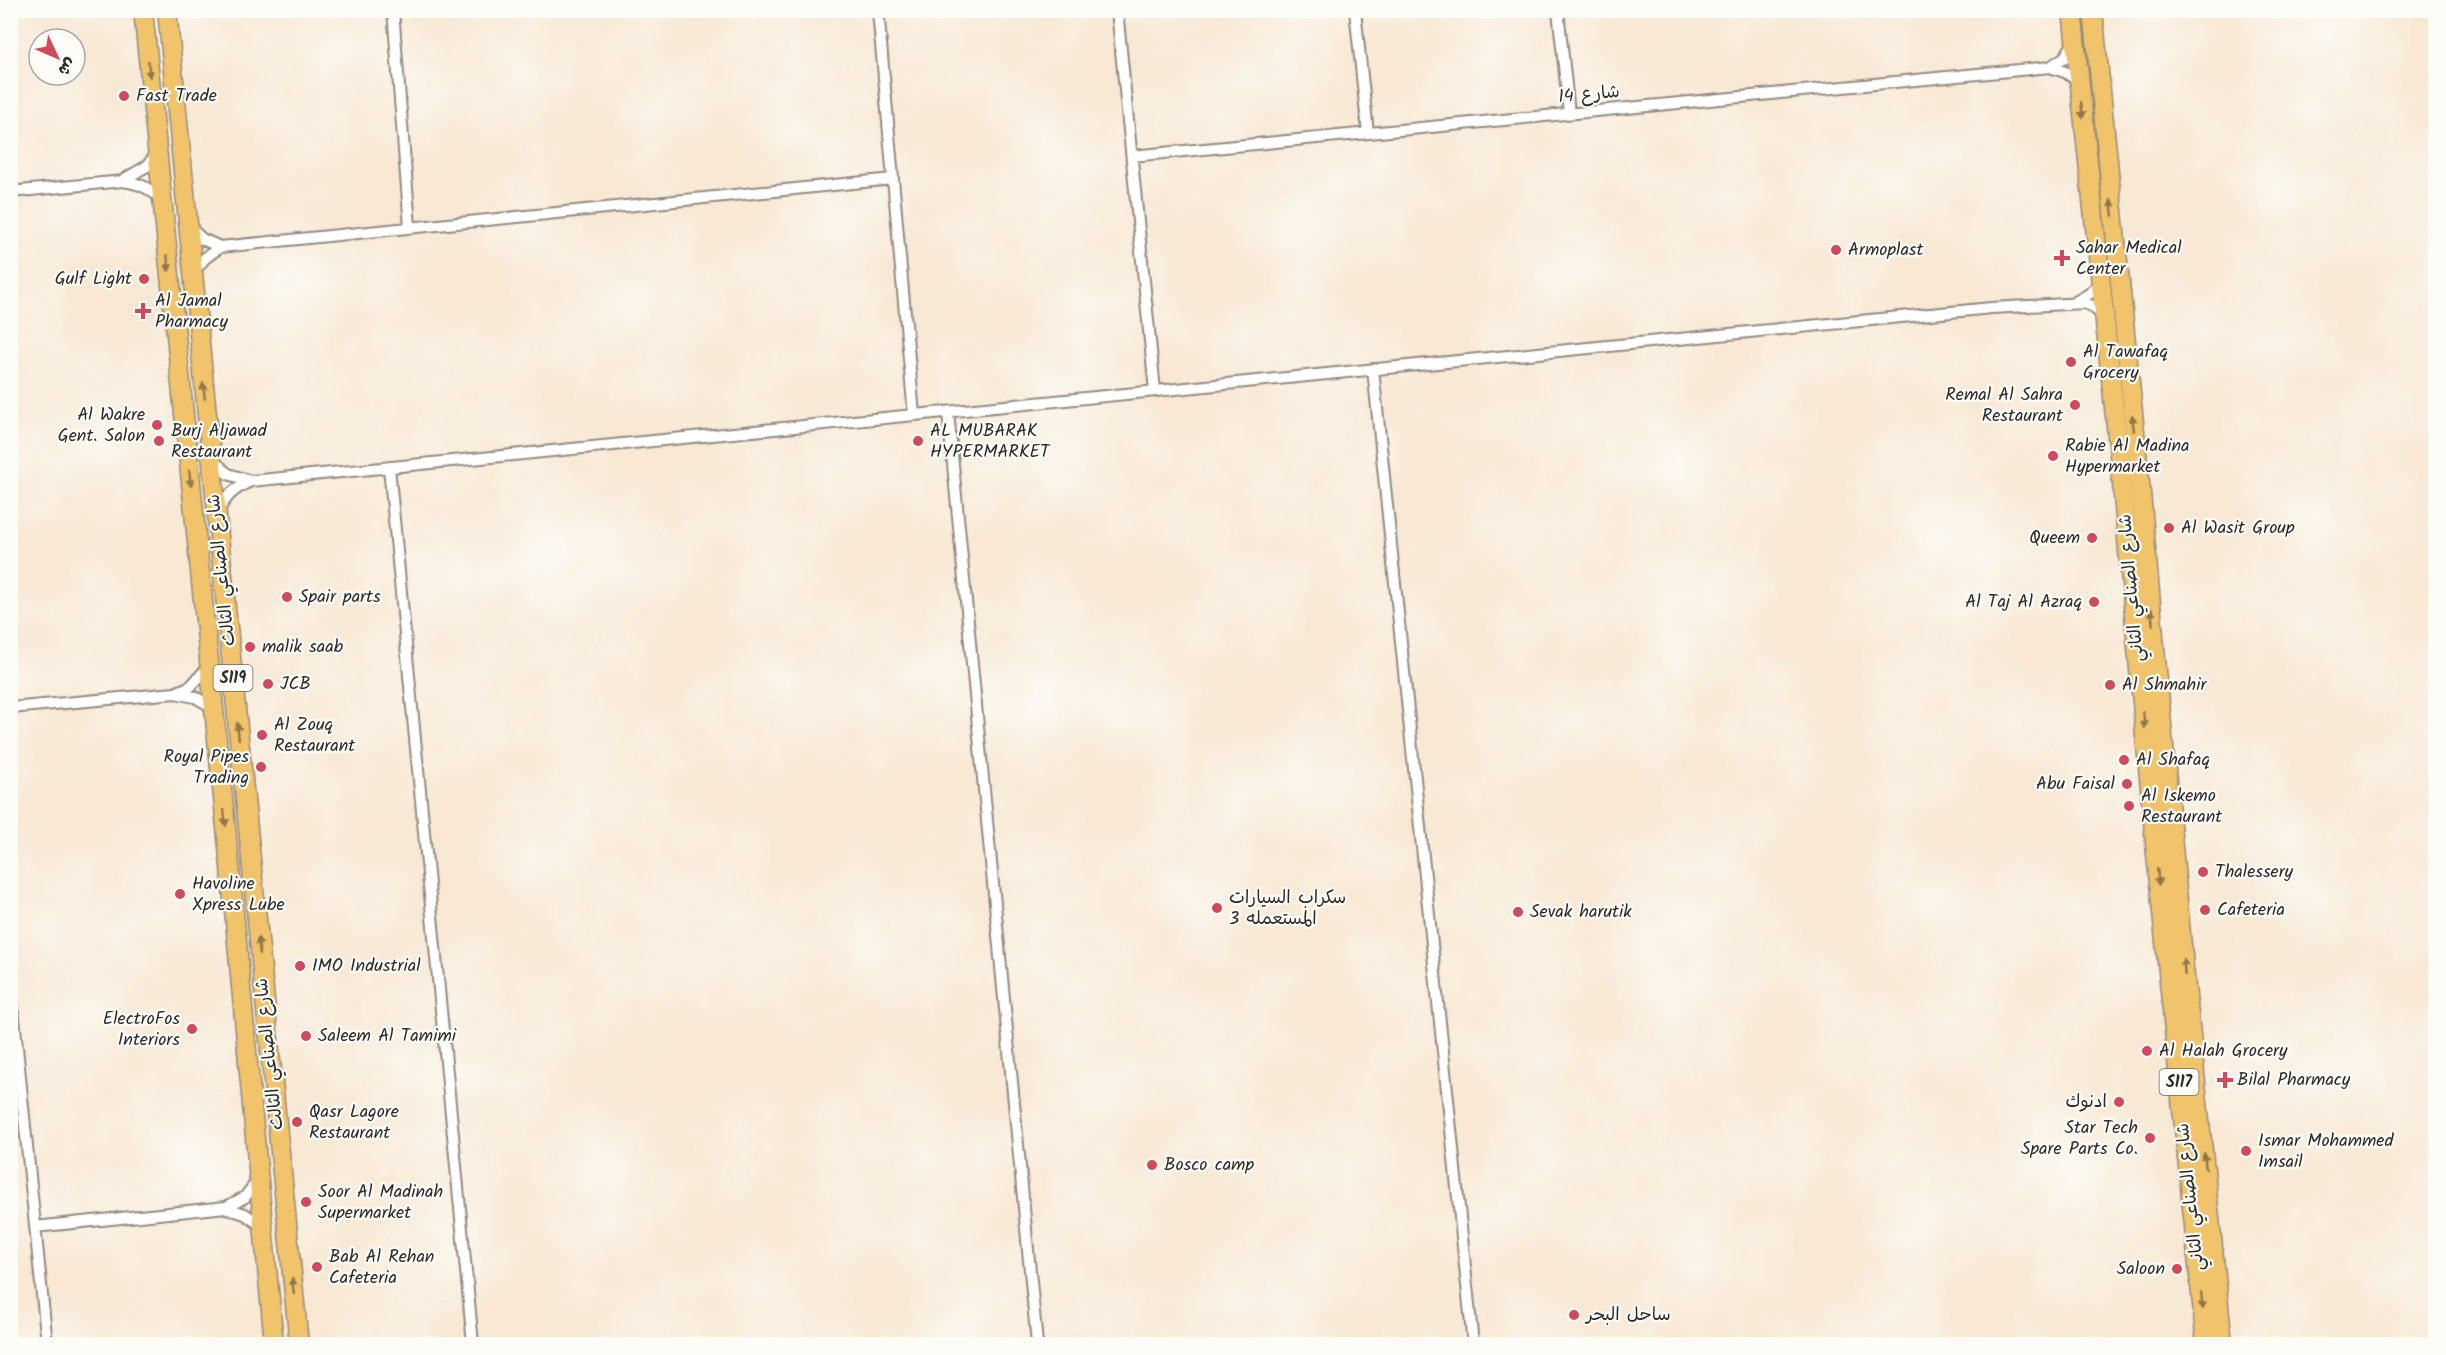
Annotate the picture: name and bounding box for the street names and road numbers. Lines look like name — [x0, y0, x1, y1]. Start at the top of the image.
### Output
street label: شارع 14 — [1557, 78, 1621, 112]
street label: شارع الصناعي الثالث — [200, 493, 244, 647]
street label: شارع الصناعي الثاني — [2111, 513, 2153, 663]
road number: S119 — [214, 665, 252, 691]
street label: شارع الصناعي الثالث — [248, 977, 292, 1131]
road number: S117 — [2160, 1069, 2198, 1095]
street label: شارع الصناعي الثاني — [2169, 1122, 2213, 1272]

